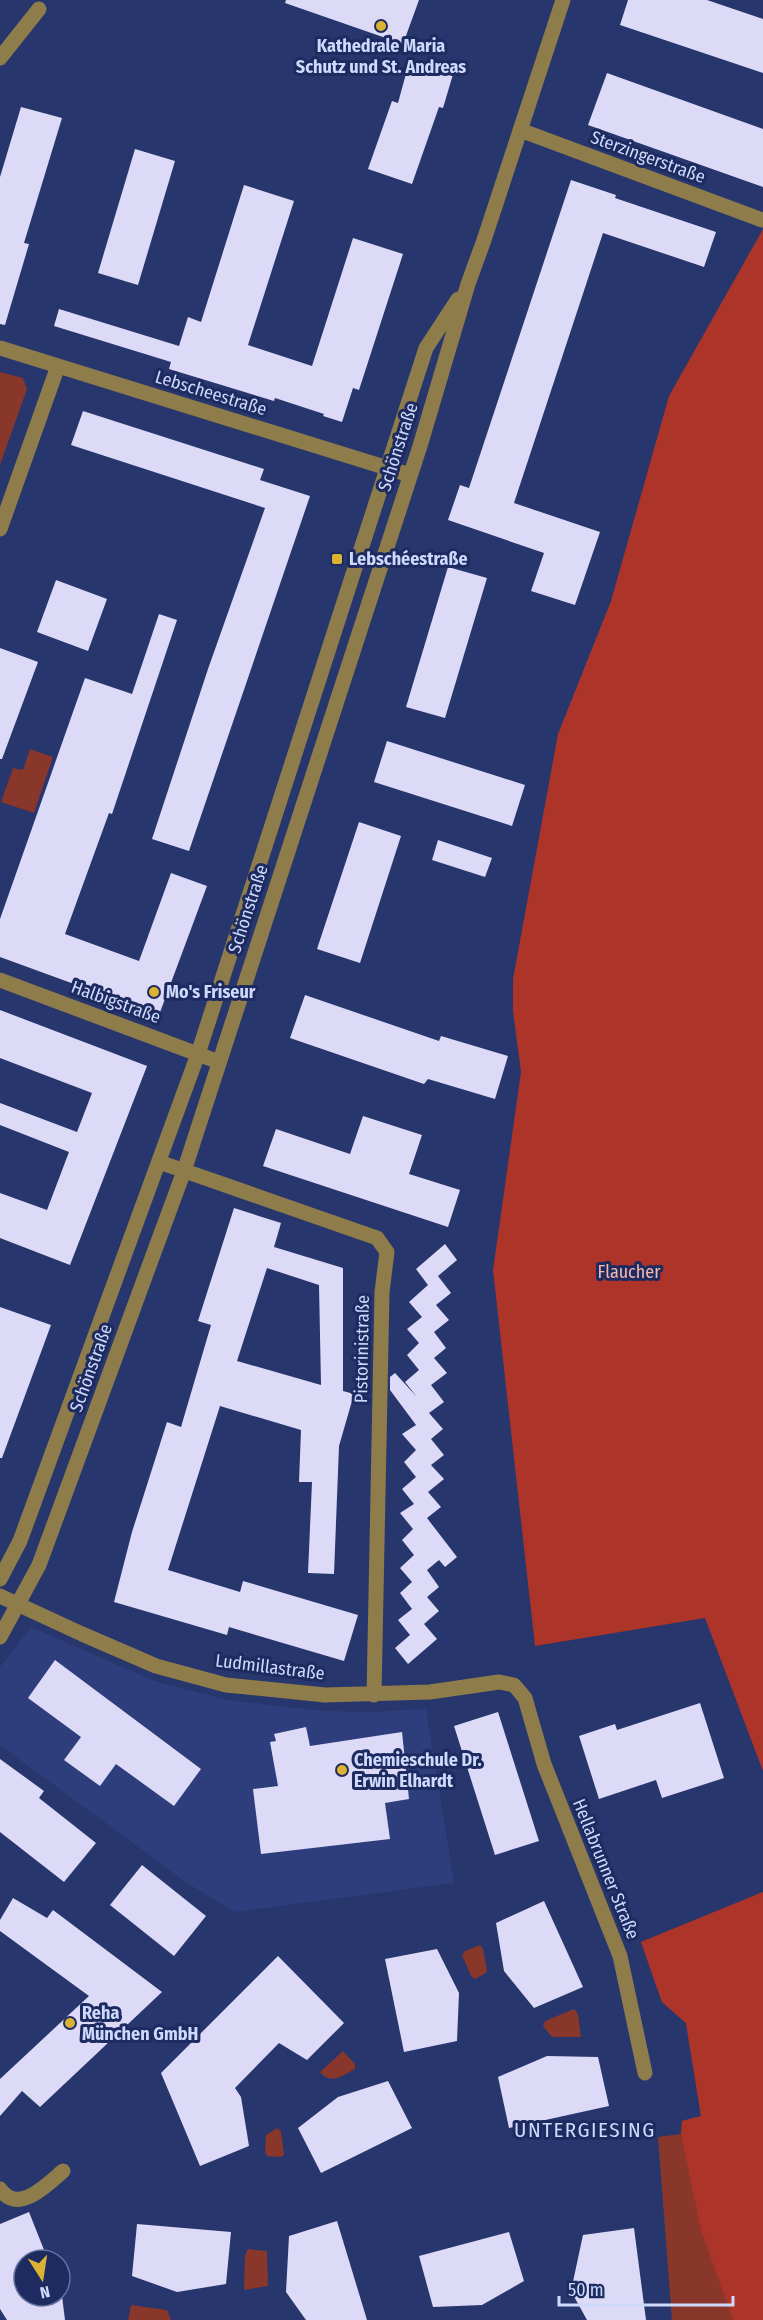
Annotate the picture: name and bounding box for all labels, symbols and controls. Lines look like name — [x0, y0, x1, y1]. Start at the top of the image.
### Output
marker: Kathedrale Maria Schutz und St. Andreas — [374, 19, 388, 33]
place label: Kathedrale Maria Schutz und St. Andreas — [296, 35, 466, 78]
street label: Sterzingerstraße — [588, 126, 708, 188]
street label: Lebscheestraße — [153, 366, 269, 420]
street label: Schönstraße — [373, 400, 423, 494]
place label: Lebschéestraße — [349, 548, 468, 570]
marker: Lebschéestraße — [330, 552, 344, 566]
street label: Schönstraße — [223, 862, 273, 956]
street label: Halbigstraße — [68, 976, 164, 1028]
place label: Mo's Friseur — [166, 981, 256, 1003]
marker: Mo's Friseur — [147, 985, 161, 999]
park label: Flaucher — [598, 1261, 661, 1283]
street label: Pistorinistraße — [350, 1295, 374, 1403]
street label: Schönstraße — [65, 1321, 117, 1415]
street label: Ludmillastraße — [214, 1649, 326, 1685]
place label: Chemieschule Dr. Erwin Elhardt — [354, 1749, 482, 1792]
marker: Chemieschule Dr. Erwin Elhardt — [335, 1763, 349, 1777]
street label: Hellabrunner Straße — [568, 1796, 644, 1943]
place label: Reha München GmbH — [82, 2002, 198, 2045]
marker: Reha München GmbH — [63, 2016, 77, 2030]
district label: UNTERGIESING — [514, 2117, 656, 2143]
north arrow — [12, 2248, 72, 2308]
scale bar — [559, 2269, 733, 2307]
text: 50 m — [568, 2279, 604, 2301]
text: N — [38, 2282, 52, 2302]

